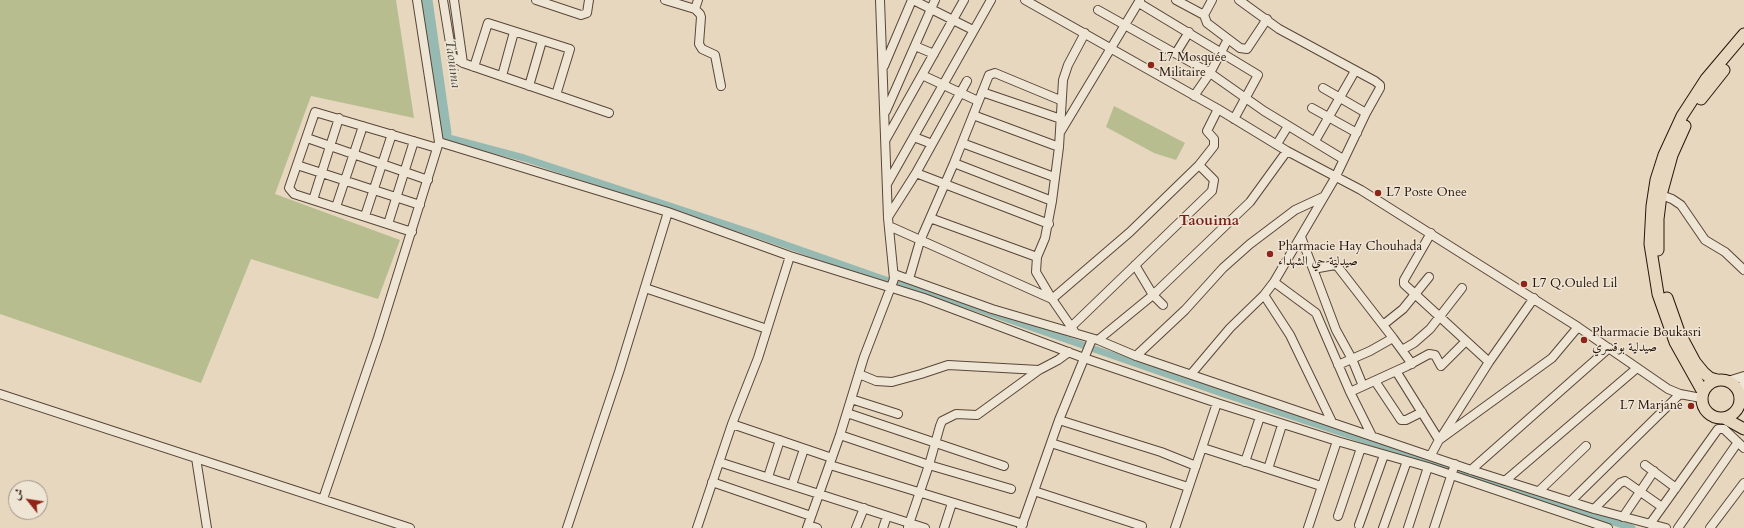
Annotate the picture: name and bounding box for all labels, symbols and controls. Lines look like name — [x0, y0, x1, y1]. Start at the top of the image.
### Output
water label: Taouima — [440, 39, 464, 89]
place label: L7 Mosquée Militaire — [1159, 50, 1227, 81]
marker: L7 Mosquée Militaire — [1146, 60, 1156, 70]
place label: L7 Poste Onee — [1386, 185, 1467, 201]
marker: L7 Poste Onee — [1373, 188, 1383, 198]
district label: Taouima — [1179, 213, 1239, 231]
place label: Pharmacie Hay Chouhada صيدلية حي الشهداء — [1278, 239, 1422, 270]
marker: Pharmacie Hay Chouhada صيدلية حي الشهداء — [1265, 249, 1275, 259]
place label: L7 Q.Ouled Lil — [1532, 276, 1617, 292]
marker: L7 Q.Ouled Lil — [1519, 279, 1529, 289]
place label: Pharmacie Boukasri صيدلية بوقسري — [1592, 325, 1701, 356]
marker: Pharmacie Boukasri صيدلية بوقسري — [1579, 335, 1589, 345]
place label: L7 Marjane — [1620, 398, 1683, 414]
marker: L7 Marjane — [1686, 401, 1696, 411]
north arrow — [8, 480, 48, 520]
text: ش — [9, 486, 27, 503]

